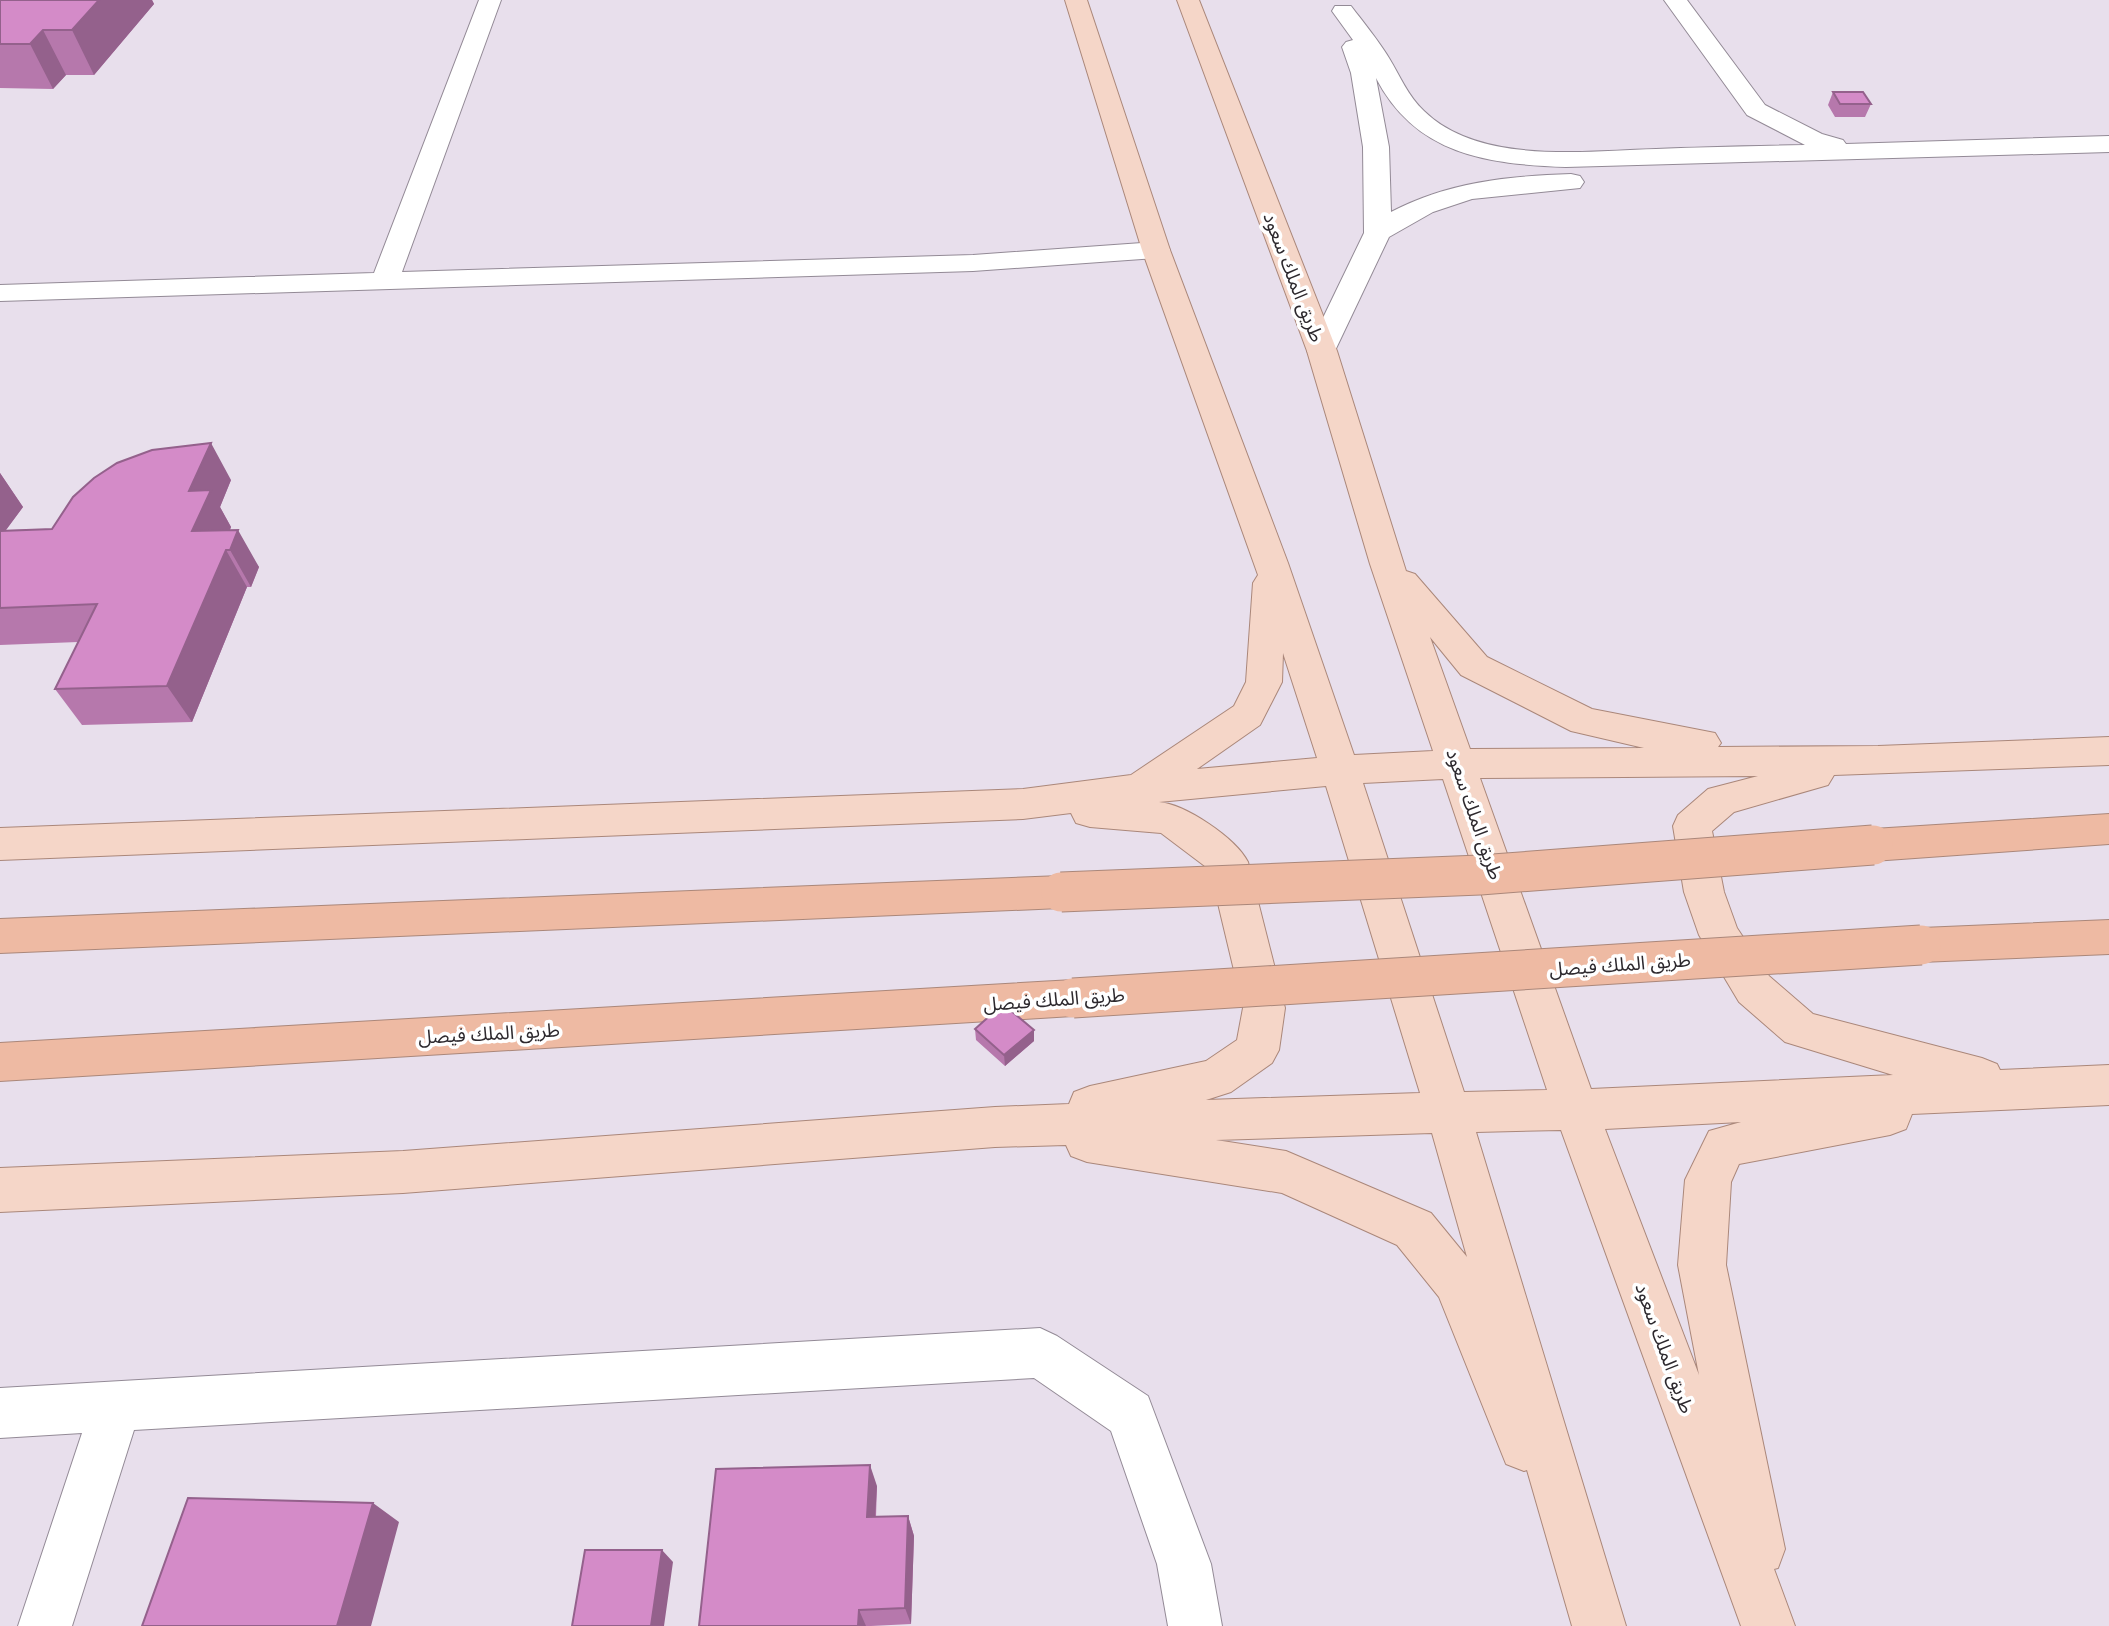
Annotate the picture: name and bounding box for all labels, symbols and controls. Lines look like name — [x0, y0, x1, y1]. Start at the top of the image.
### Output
street label: طريق الملك سعود — [1258, 209, 1330, 345]
street label: طريق الملك سعود — [1441, 745, 1509, 883]
street label: طريق الملك فيصل — [1548, 947, 1692, 981]
street label: طريق الملك فيصل — [982, 982, 1126, 1016]
street label: طريق الملك فيصل — [418, 1017, 561, 1049]
street label: طريق الملك سعود — [1630, 1279, 1700, 1417]

